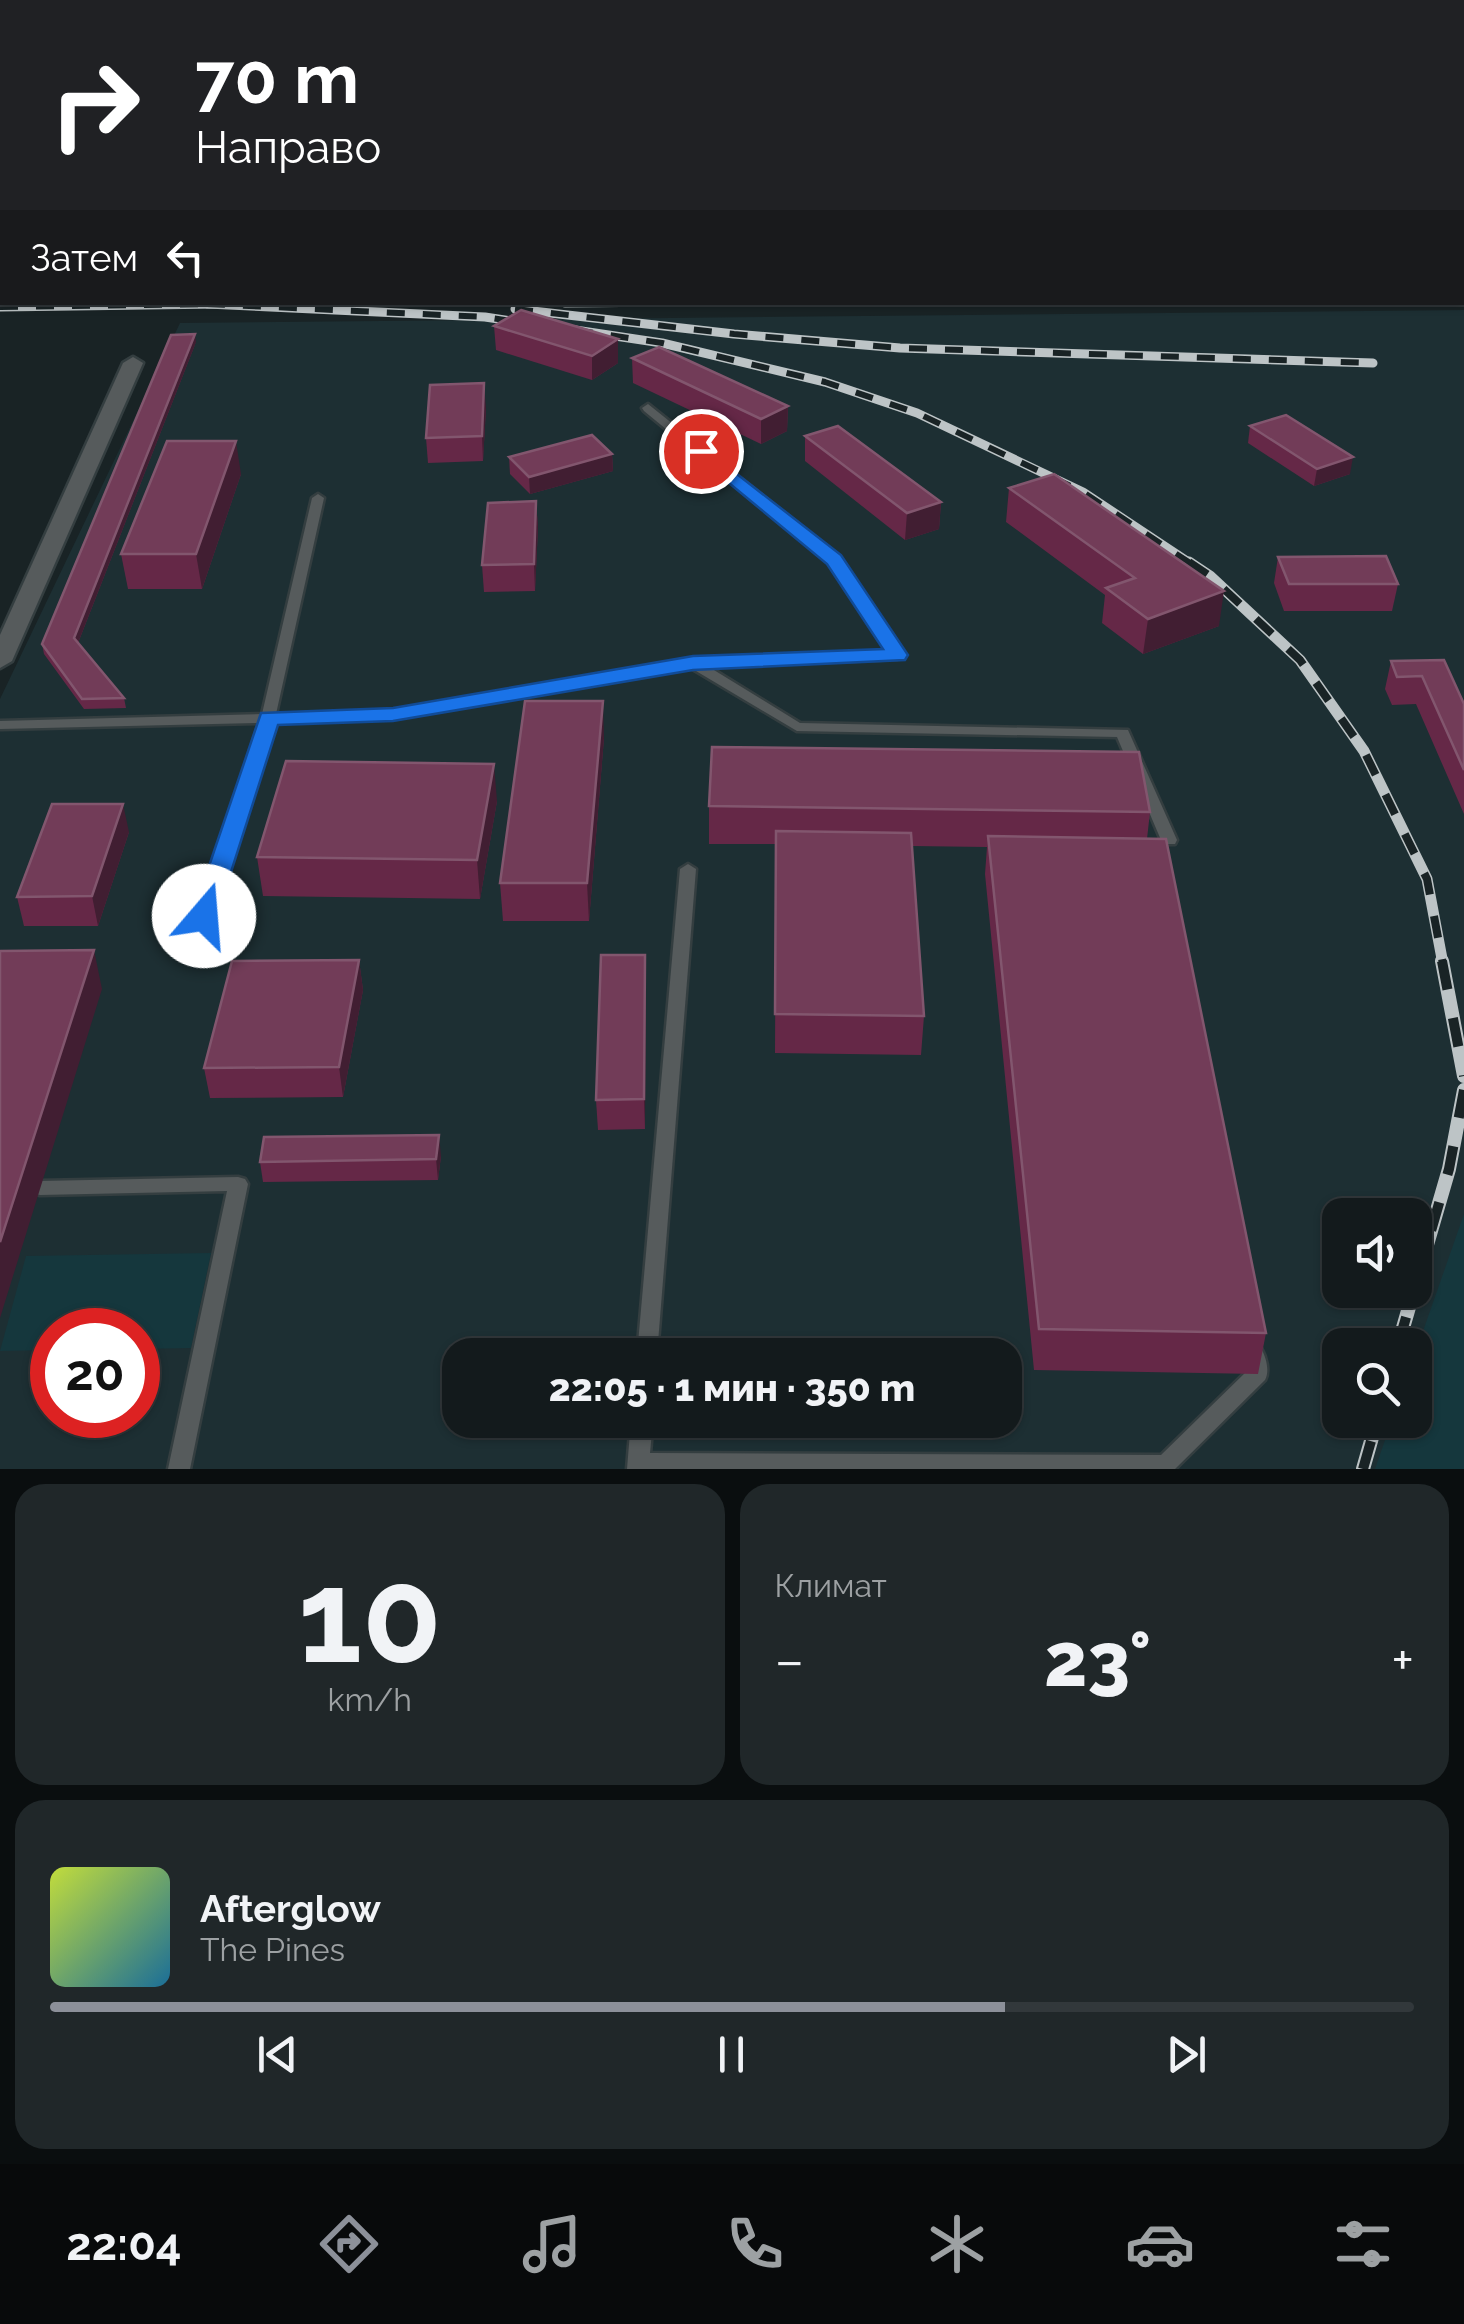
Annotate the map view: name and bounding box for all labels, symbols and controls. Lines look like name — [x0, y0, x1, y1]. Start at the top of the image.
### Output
text: 70 m — [195, 37, 359, 119]
icon: right — [30, 40, 160, 170]
text: Направо — [195, 121, 381, 174]
icon: left — [158, 230, 213, 285]
text: Затем — [30, 235, 138, 280]
pin — [659, 409, 744, 494]
icon: arrive — [674, 424, 729, 479]
position arrow — [152, 864, 256, 968]
map controls — [1322, 1198, 1432, 1438]
button: sound — [1322, 1198, 1432, 1308]
speed limit sign: 20 — [30, 1308, 160, 1438]
button: search — [1322, 1328, 1432, 1438]
text: 22:05 · 1 мин · 350 m — [549, 1365, 915, 1410]
text: 10 — [298, 1540, 442, 1692]
text: Климат — [775, 1567, 887, 1604]
text: 23° — [1044, 1615, 1151, 1704]
text: − — [775, 1628, 804, 1693]
text: + — [1391, 1628, 1414, 1693]
text: km/h — [328, 1681, 412, 1718]
text: Afterglow — [200, 1886, 381, 1931]
text: The Pines — [200, 1931, 345, 1968]
icon: previous — [250, 2027, 305, 2082]
icon: pause — [704, 2027, 759, 2082]
icon: next — [1159, 2027, 1214, 2082]
icon: directions — [314, 2209, 384, 2279]
icon: music — [517, 2209, 587, 2279]
icon: phone — [720, 2209, 790, 2279]
icon: climate — [922, 2209, 992, 2279]
icon: car — [1125, 2209, 1195, 2279]
icon: filters — [1328, 2209, 1398, 2279]
text: 22:04 — [66, 2218, 182, 2271]

